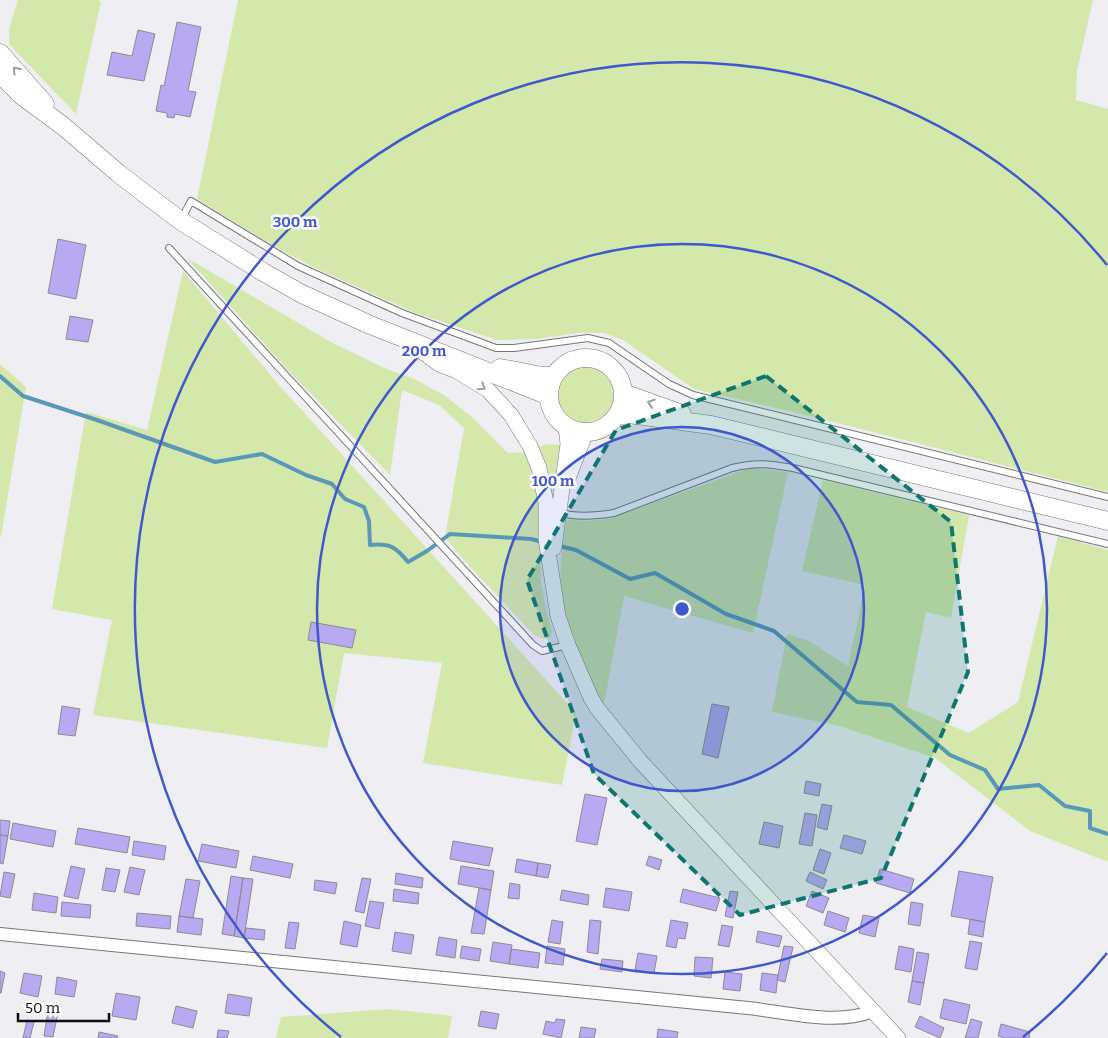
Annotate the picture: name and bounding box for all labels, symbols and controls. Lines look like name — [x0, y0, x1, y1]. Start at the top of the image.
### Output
one-way arrow — [13, 67, 22, 76]
text: 300 m — [273, 213, 318, 231]
text: 200 m — [402, 342, 447, 360]
one-way arrow — [476, 381, 486, 390]
one-way arrow — [647, 399, 655, 409]
text: 100 m — [532, 472, 575, 490]
centre of rings — [673, 600, 691, 618]
scale bar — [18, 990, 109, 1022]
text: 50 m — [25, 999, 61, 1017]

